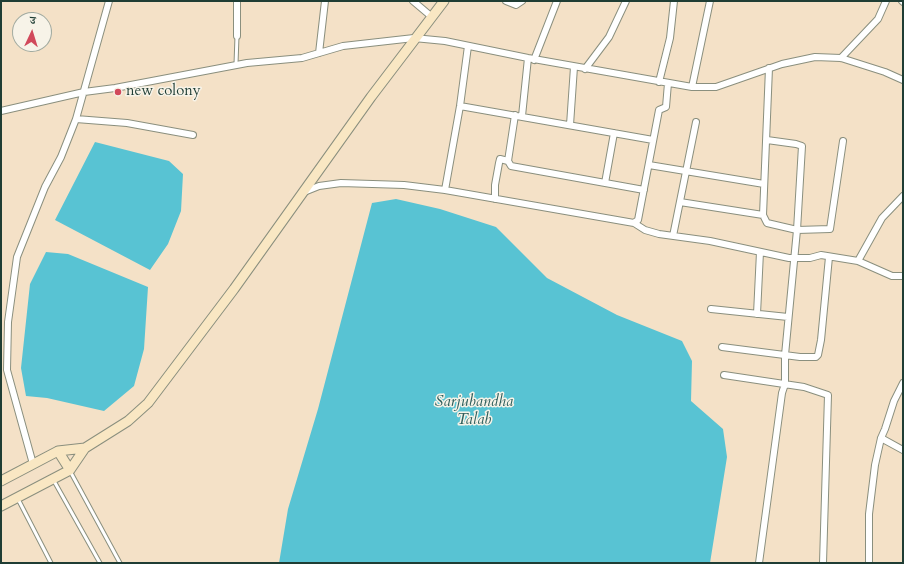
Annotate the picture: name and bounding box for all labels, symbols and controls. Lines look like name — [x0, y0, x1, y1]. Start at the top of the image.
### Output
north arrow — [12, 12, 52, 52]
text: उ — [29, 13, 36, 28]
place label: new colony — [126, 83, 201, 101]
marker: new colony — [113, 87, 123, 97]
water label: Sarjubandha Talab — [435, 392, 513, 430]

